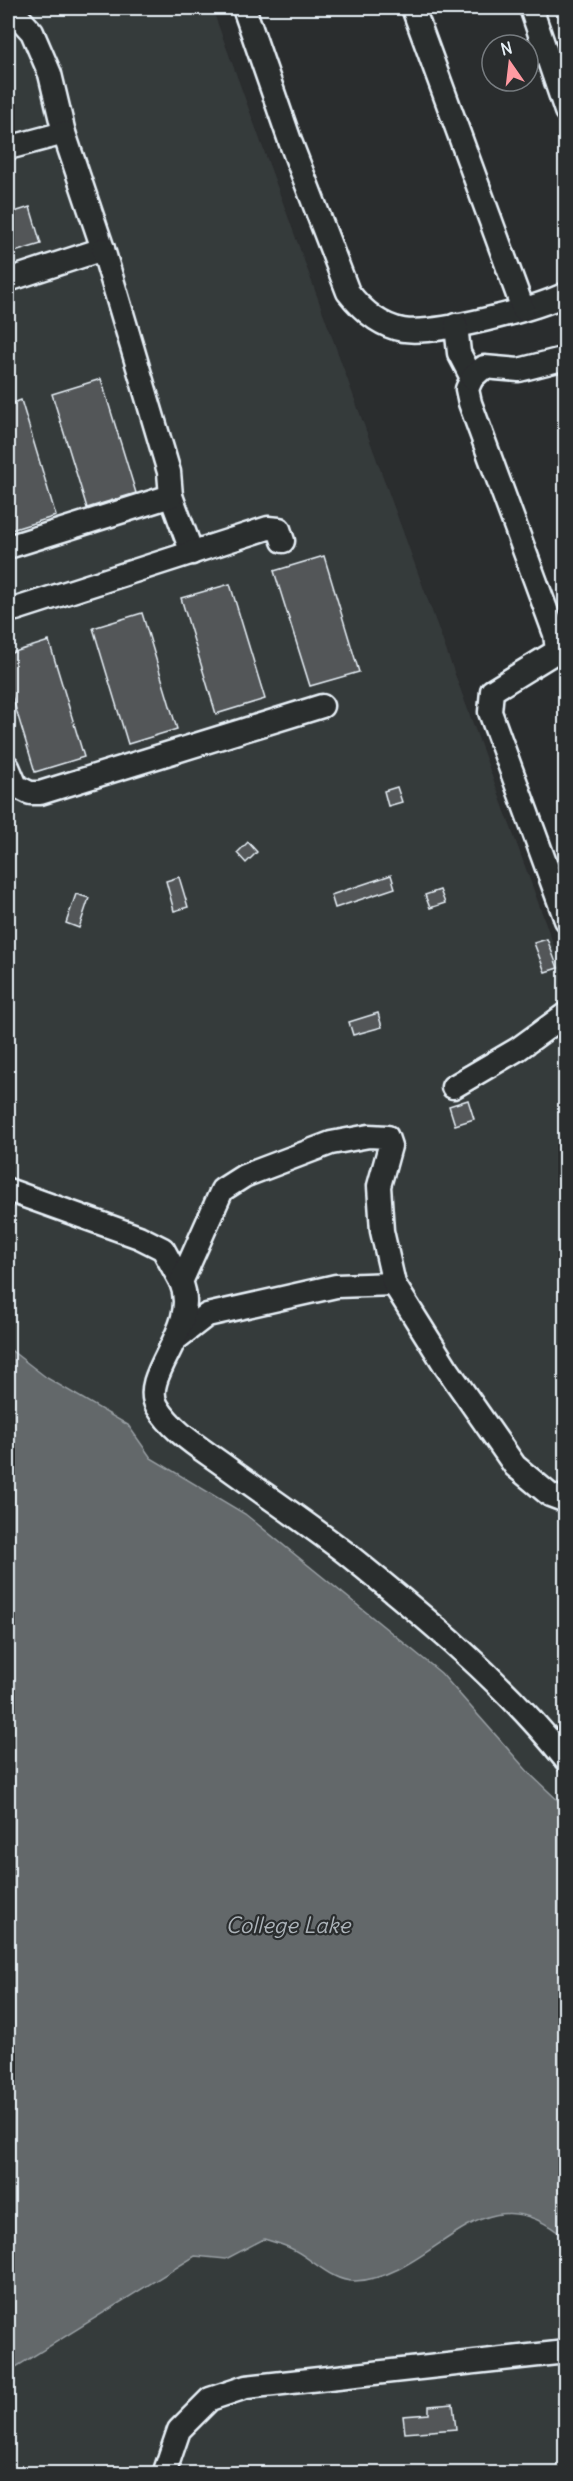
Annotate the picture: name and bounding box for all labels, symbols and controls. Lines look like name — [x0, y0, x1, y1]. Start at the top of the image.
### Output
north arrow — [480, 33, 540, 93]
text: N — [499, 37, 514, 59]
water label: College Lake — [226, 1911, 353, 1939]

